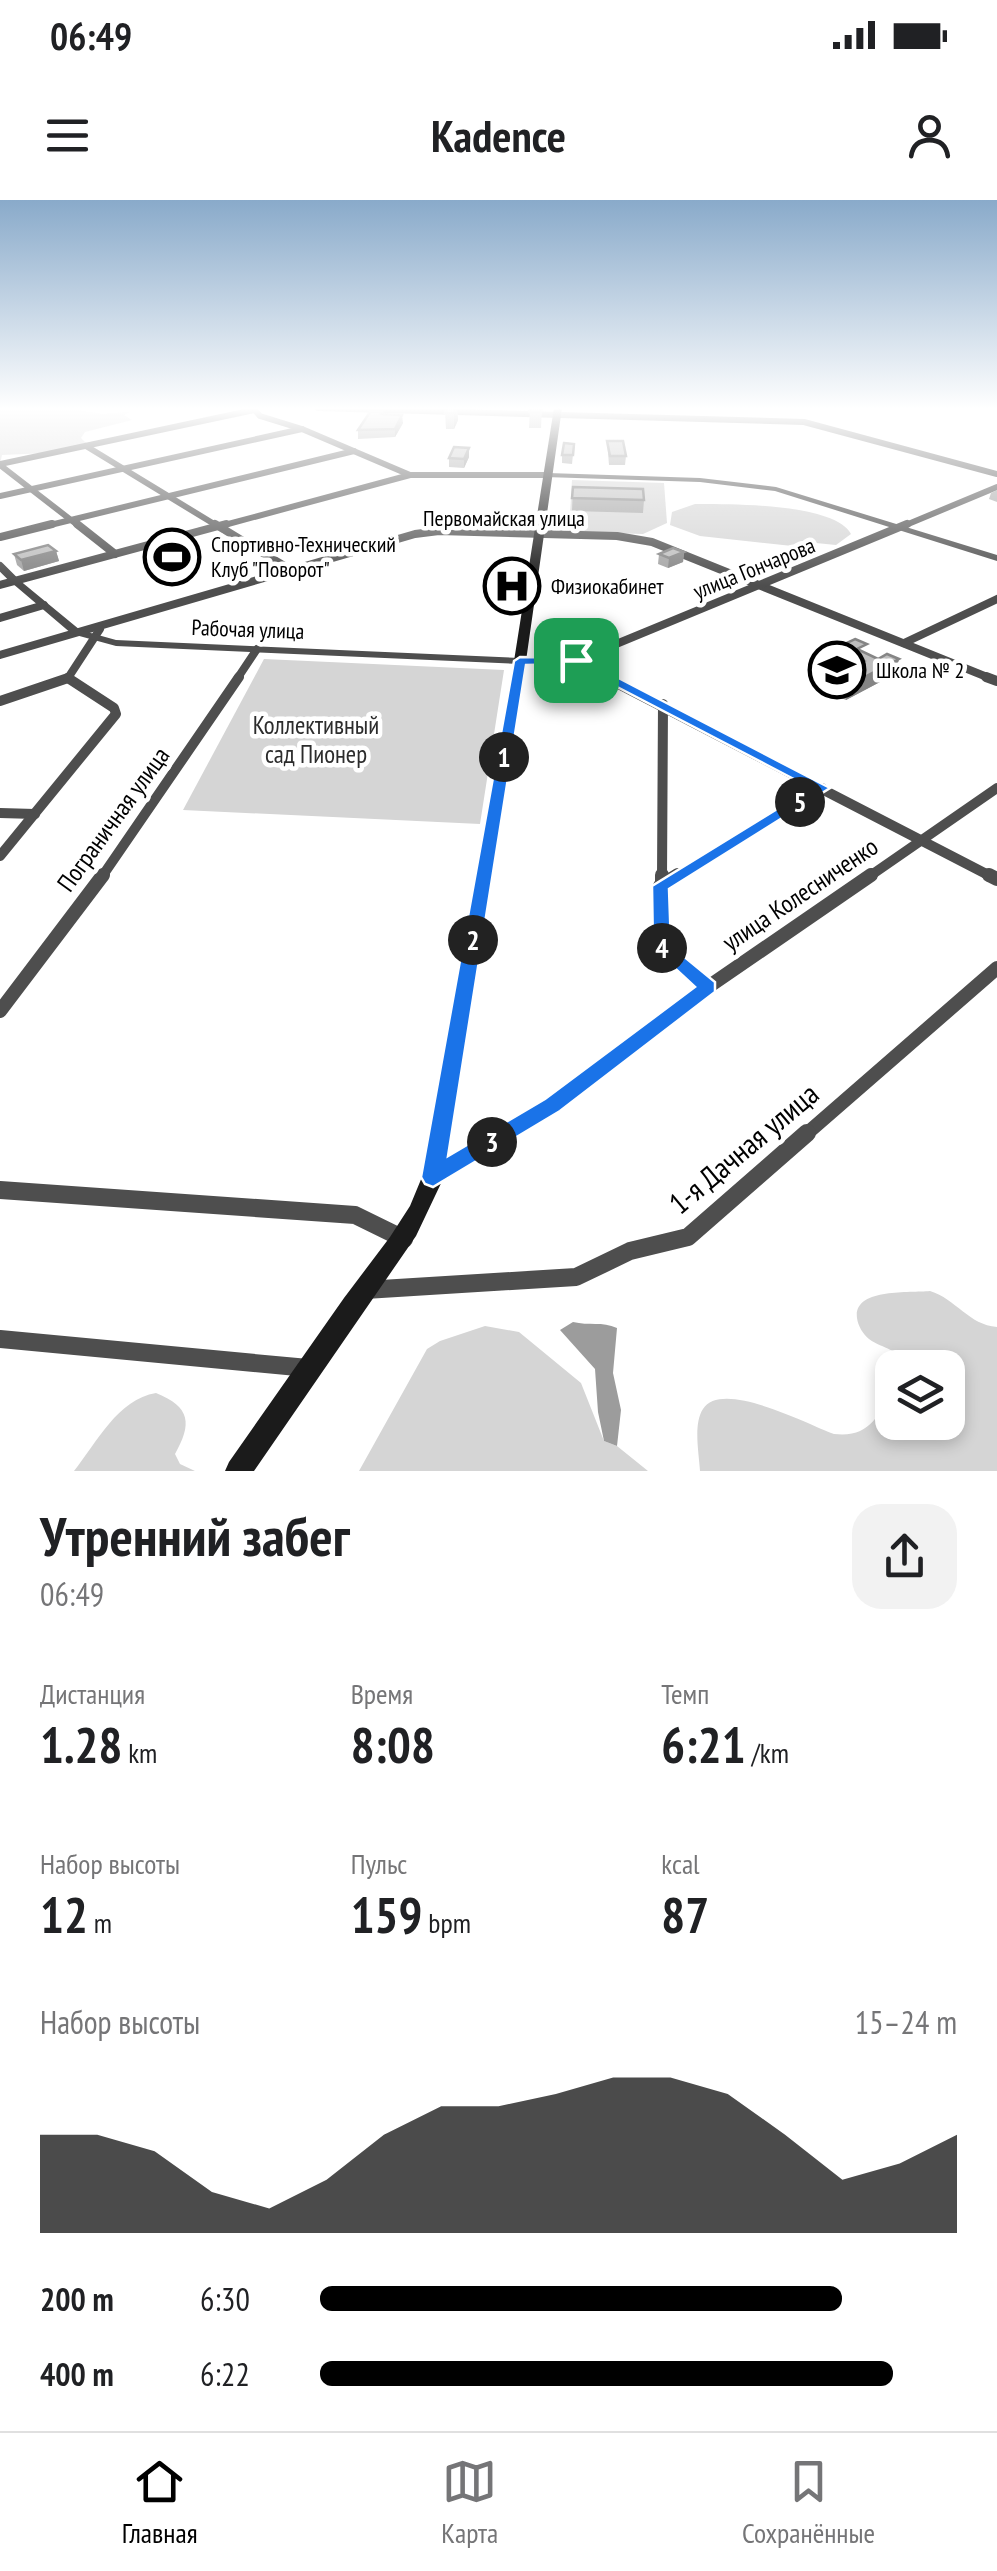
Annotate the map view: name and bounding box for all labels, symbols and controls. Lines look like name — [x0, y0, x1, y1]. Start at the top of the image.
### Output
text: 06:49 — [50, 11, 132, 60]
text: Kadence — [431, 106, 566, 164]
icon: menu — [40, 108, 95, 163]
icon: person — [902, 108, 957, 163]
street label: Первомайская улица — [423, 504, 585, 532]
sports icon: Спортивно-Технический Клуб "Поворот" — [142, 527, 202, 587]
place label: Спортивно-Технический Клуб "Поворот" — [211, 530, 396, 583]
street label: улица Гончарова — [689, 531, 819, 605]
hospital icon: Физиокабинет — [482, 556, 542, 616]
place label: Физиокабинет — [551, 572, 665, 600]
street label: Рабочая улица — [191, 613, 305, 645]
pin — [534, 618, 619, 703]
icon: arrive — [549, 633, 604, 688]
school or university icon: Школа № 2 — [807, 640, 867, 700]
place label: Школа № 2 — [876, 656, 964, 684]
park label: Коллективный сад Пионер — [253, 709, 379, 770]
pin: 1 — [479, 732, 529, 782]
text: 1 — [497, 738, 511, 775]
street label: Пограничная улица — [50, 740, 176, 898]
pin: 5 — [775, 777, 825, 827]
text: 5 — [793, 783, 807, 820]
street label: улица Колесниченко — [716, 830, 884, 958]
pin: 2 — [448, 915, 498, 965]
text: 2 — [466, 921, 480, 958]
pin: 4 — [637, 923, 687, 973]
text: 4 — [655, 929, 669, 966]
street label: 1-я Дачная улица — [660, 1074, 826, 1222]
pin: 3 — [467, 1117, 517, 1167]
text: 3 — [485, 1123, 499, 1160]
map controls — [875, 1350, 965, 1440]
button: layers — [875, 1350, 965, 1440]
text: Утренний забег — [40, 1500, 350, 1571]
button: share — [852, 1504, 957, 1609]
text: 06:49 — [40, 1573, 104, 1615]
text: Дистанция — [40, 1675, 145, 1712]
text: Время — [351, 1675, 413, 1712]
text: Темп — [661, 1675, 709, 1712]
text: 1.28 — [40, 1712, 122, 1777]
text: 8:08 — [351, 1712, 435, 1777]
text: 6:21 — [661, 1712, 746, 1777]
text: km — [122, 1734, 157, 1771]
text: /km — [746, 1734, 789, 1771]
text: Набор высоты — [40, 1845, 180, 1882]
text: Пульс — [351, 1845, 407, 1882]
text: kcal — [661, 1845, 700, 1882]
text: 12 — [40, 1882, 88, 1947]
text: 159 — [351, 1882, 422, 1947]
text: 87 — [661, 1882, 709, 1947]
text: m — [88, 1904, 112, 1941]
text: bpm — [422, 1904, 471, 1941]
text: Набор высоты — [40, 2001, 200, 2043]
text: 15–24 m — [855, 2001, 957, 2043]
text: 200 m — [40, 2278, 114, 2320]
text: 6:30 — [200, 2278, 250, 2320]
text: 400 m — [40, 2353, 114, 2395]
text: 6:22 — [200, 2353, 250, 2395]
tab: Главная — [122, 2454, 198, 2551]
tab: Карта — [441, 2454, 498, 2551]
tab: Сохранённые — [742, 2454, 875, 2551]

